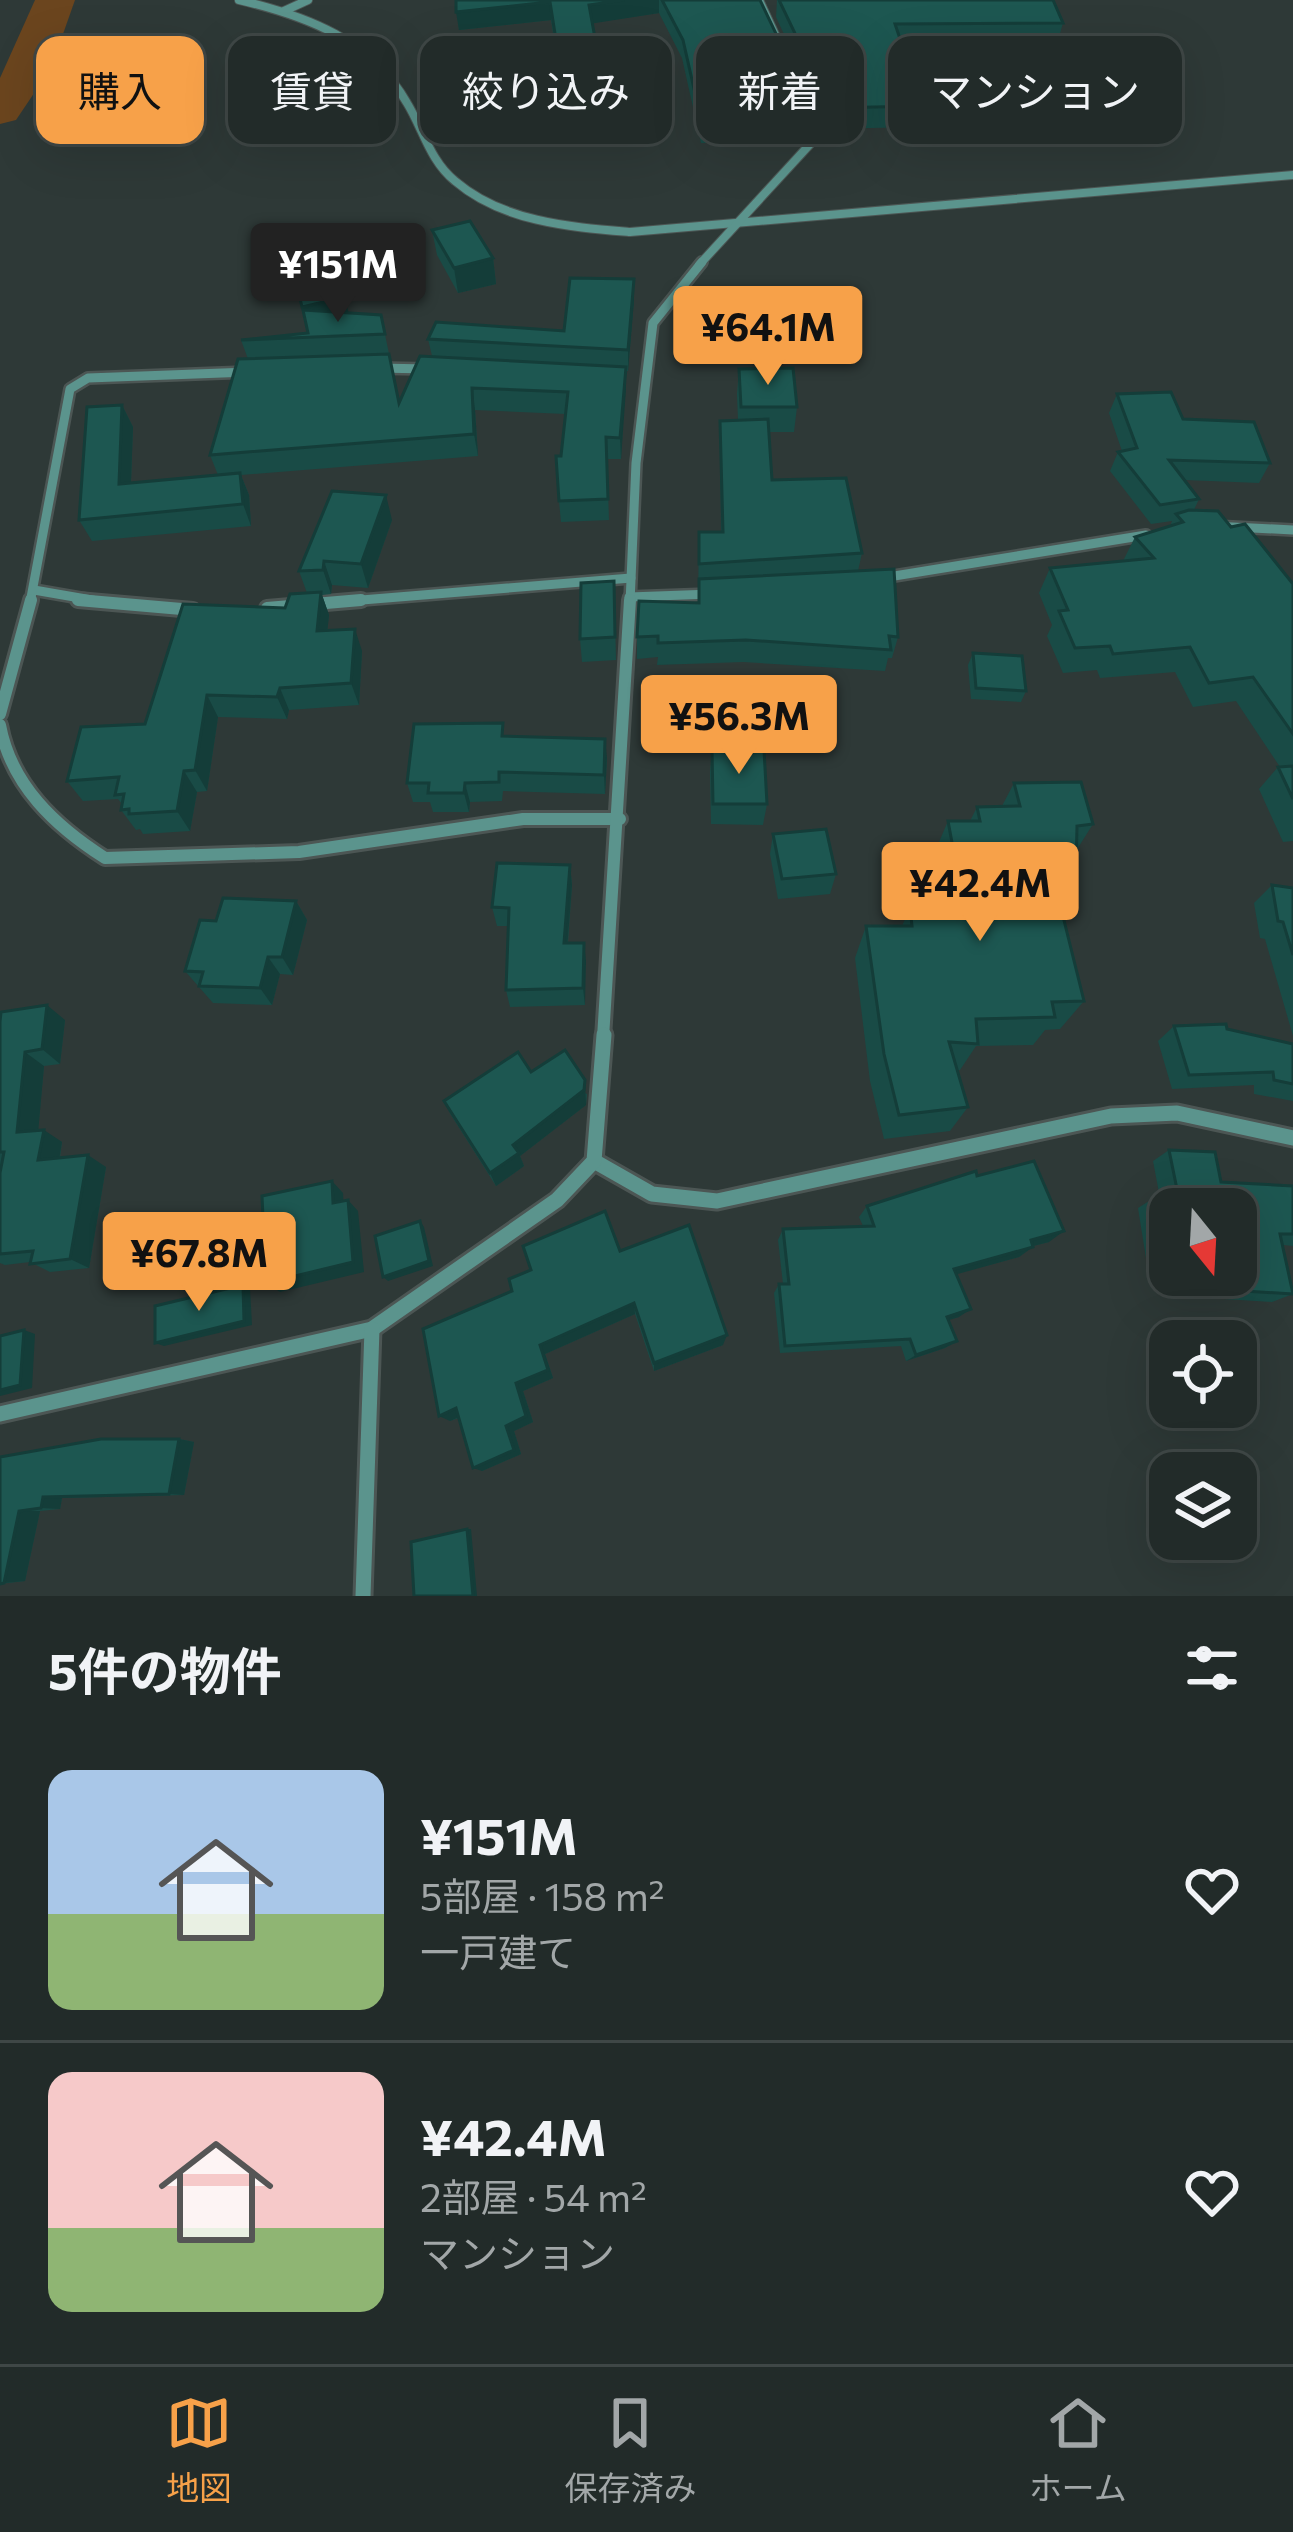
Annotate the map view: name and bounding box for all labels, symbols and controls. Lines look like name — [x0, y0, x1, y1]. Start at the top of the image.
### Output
chip: 購入 — [36, 36, 204, 144]
chip: 賃貸 — [228, 36, 396, 144]
chip: 絞り込み — [420, 36, 672, 144]
chip: 新着 — [696, 36, 864, 144]
chip: マンション — [888, 36, 1182, 144]
pin: ¥151M — [254, 223, 422, 325]
text: ¥151M — [278, 238, 398, 286]
pin: ¥64.1M — [670, 286, 866, 388]
text: ¥64.1M — [700, 301, 836, 349]
pin: ¥56.3M — [641, 675, 837, 777]
text: ¥56.3M — [668, 690, 810, 738]
pin: ¥42.4M — [882, 842, 1078, 944]
text: ¥42.4M — [909, 857, 1051, 905]
north arrow — [1149, 1188, 1257, 1296]
map controls — [1149, 1188, 1257, 1560]
pin: ¥67.8M — [101, 1212, 297, 1314]
text: ¥67.8M — [130, 1227, 268, 1275]
button: locate — [1149, 1320, 1257, 1428]
button: layers — [1149, 1452, 1257, 1560]
icon: filters — [1179, 1635, 1245, 1701]
text: 5件の物件 — [48, 1638, 282, 1701]
text: ¥151M — [420, 1803, 578, 1866]
icon: home — [144, 1818, 288, 1962]
icon: heart — [1179, 1857, 1245, 1923]
text: 5部屋 · 158 m² — [420, 1871, 664, 1919]
text: 一戸建て — [420, 1927, 576, 1975]
text: ¥42.4M — [420, 2104, 607, 2167]
icon: home — [144, 2120, 288, 2264]
icon: heart — [1179, 2159, 1245, 2225]
text: 2部屋 · 54 m² — [420, 2172, 647, 2220]
text: マンション — [420, 2228, 615, 2276]
tab: 地図 — [166, 2390, 232, 2510]
tab: 保存済み — [564, 2390, 696, 2510]
tab: ホーム — [1029, 2390, 1127, 2510]

